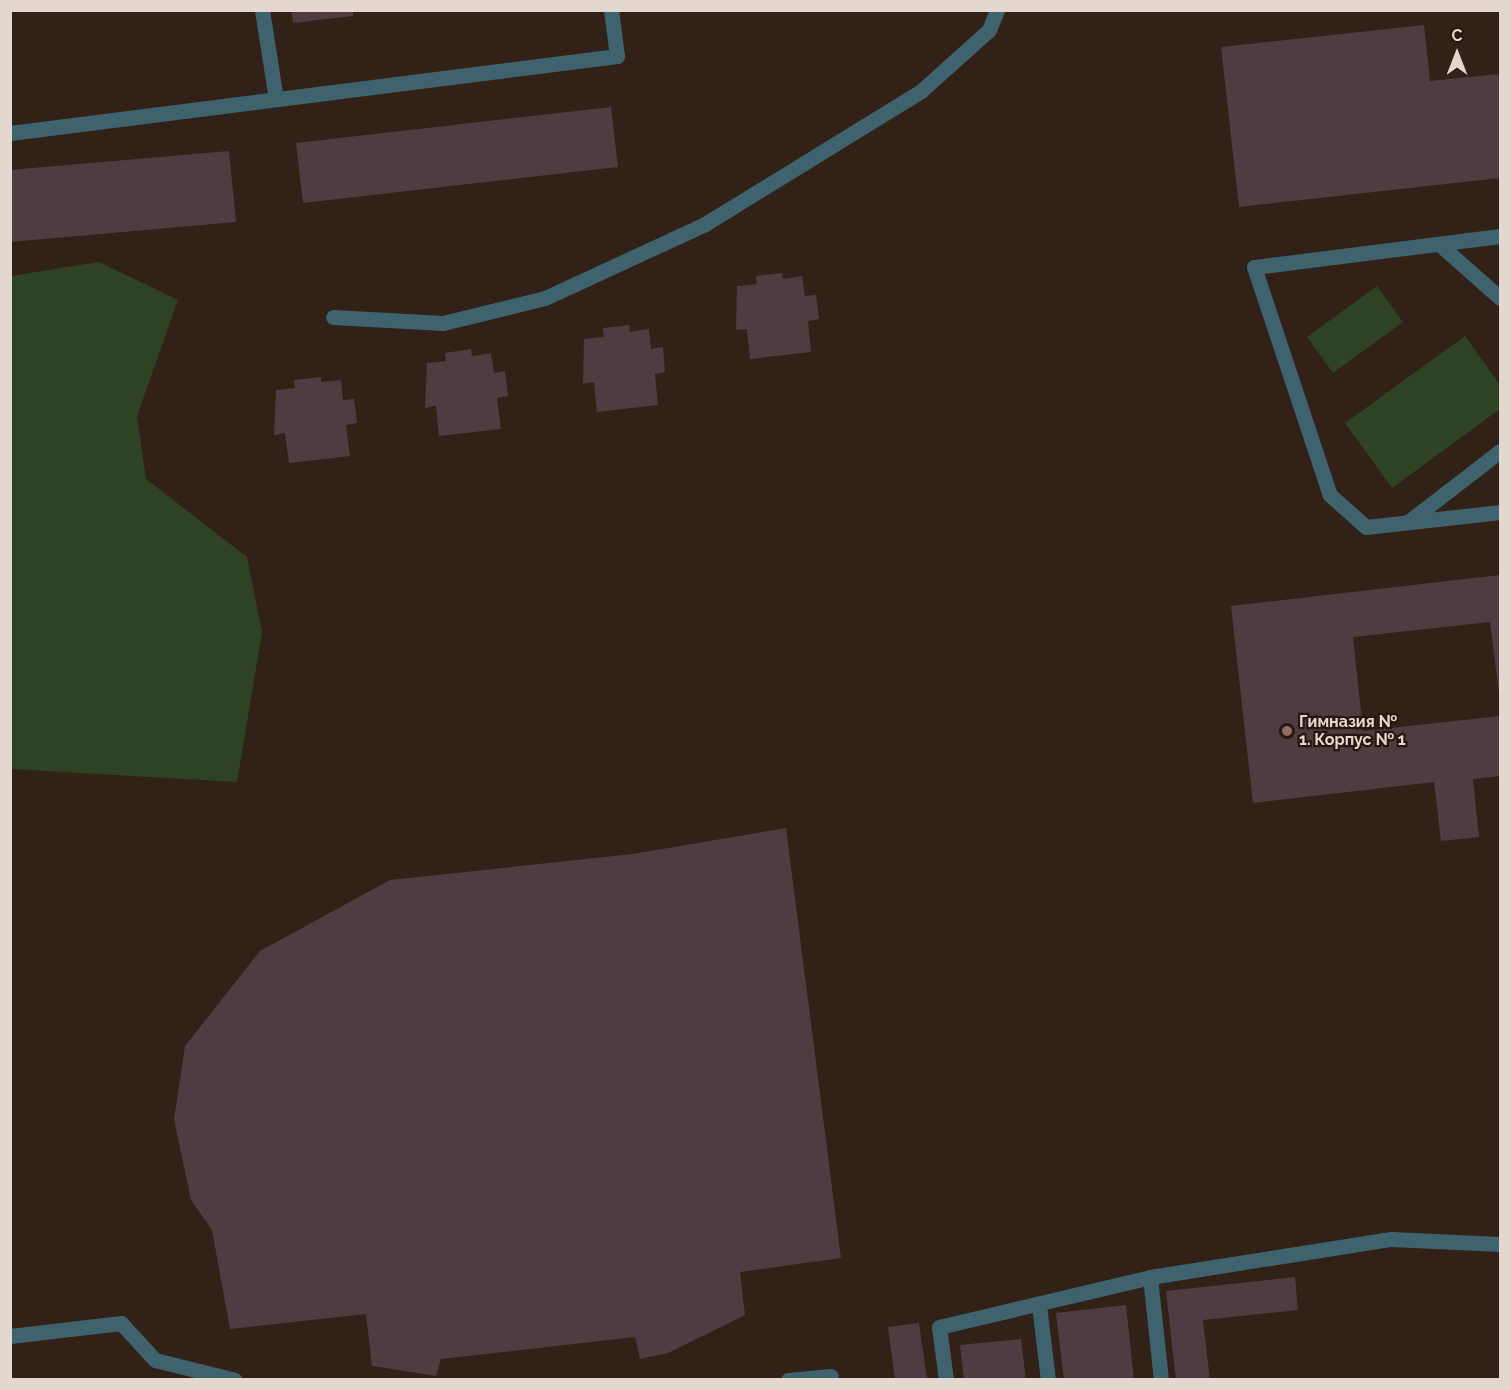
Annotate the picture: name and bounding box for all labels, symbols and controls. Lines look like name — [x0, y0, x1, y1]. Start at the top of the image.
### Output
north arrow — [1427, 24, 1487, 84]
text: С — [1452, 26, 1462, 45]
place label: Гимназия № 1. Корпус № 1 — [1299, 712, 1406, 750]
marker: Гимназия № 1. Корпус № 1 — [1280, 724, 1294, 738]

